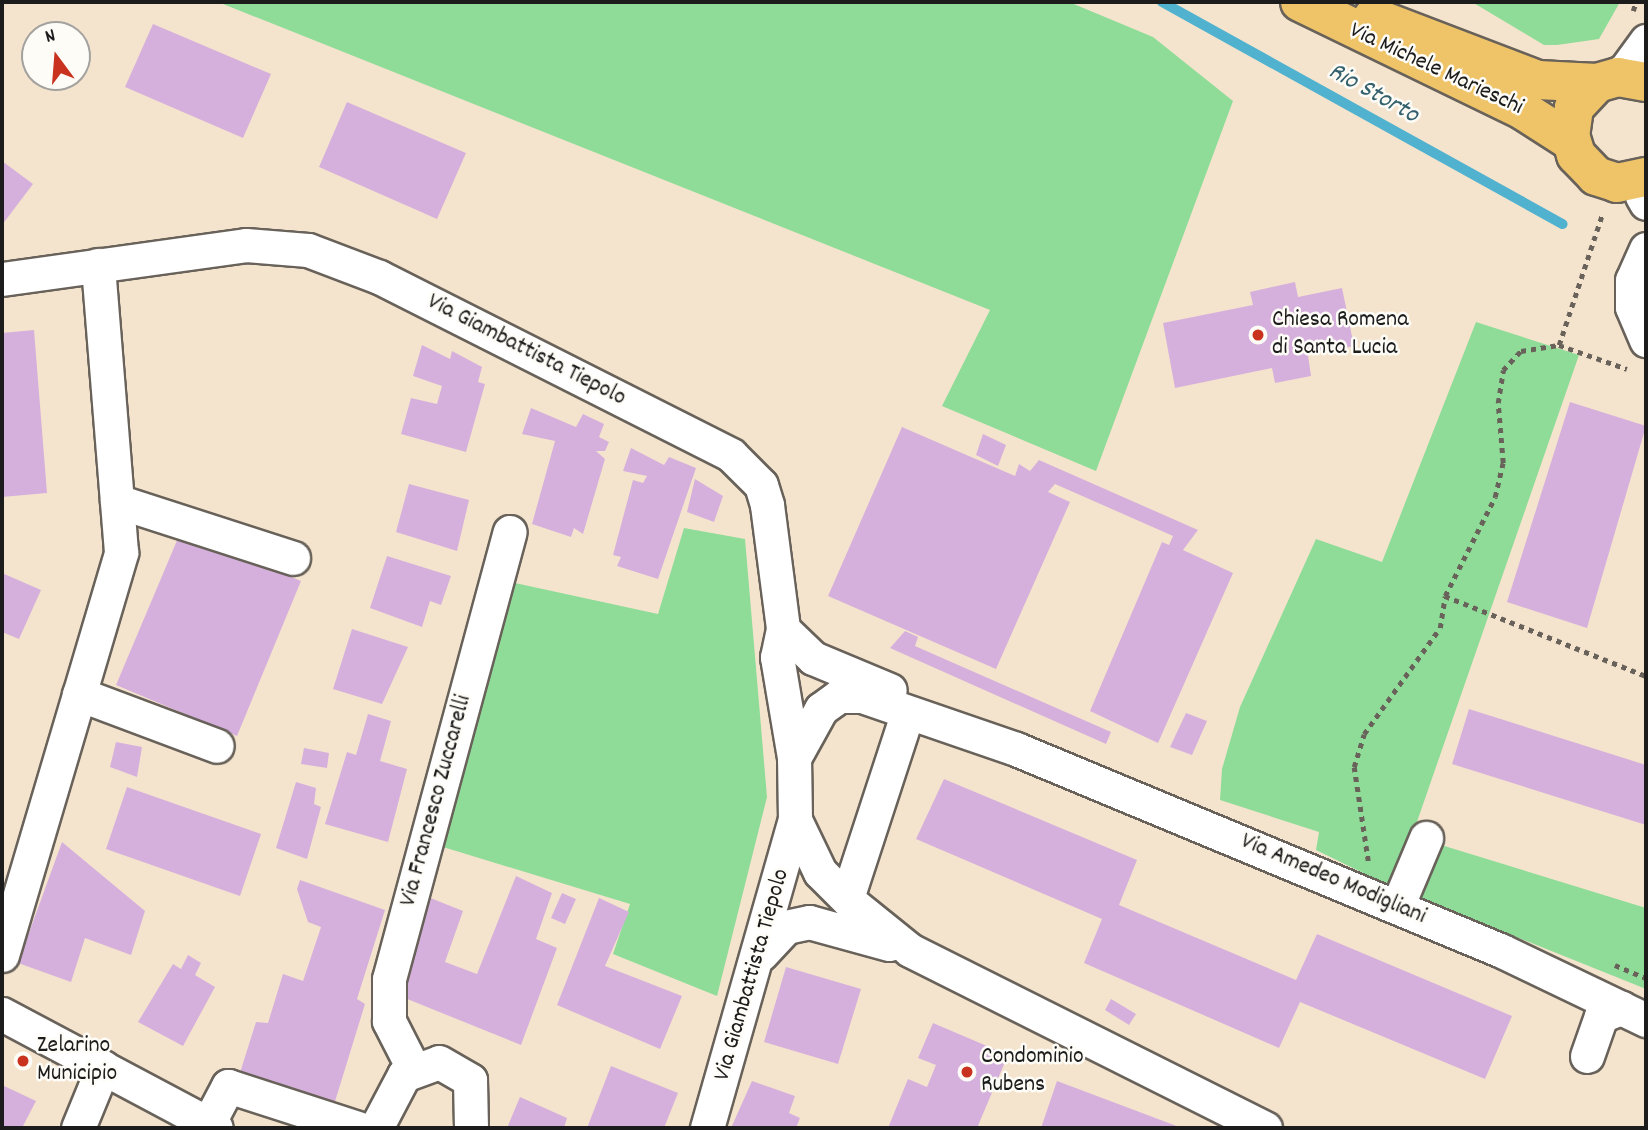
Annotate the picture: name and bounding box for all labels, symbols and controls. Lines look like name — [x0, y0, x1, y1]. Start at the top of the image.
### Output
street label: Via Michele Marieschi — [1345, 17, 1527, 123]
north arrow — [21, 21, 91, 91]
text: N — [42, 23, 59, 52]
water label: Rio Storto — [1322, 57, 1424, 131]
street label: Via Giambattista Tiepolo — [422, 288, 630, 414]
place label: Chiesa Romena di Santa Lucia — [1272, 307, 1408, 363]
marker: Chiesa Romena di Santa Lucia — [1250, 327, 1266, 343]
street label: Via Francesco Zuccarelli — [395, 692, 479, 910]
street label: Via Amedeo Modigliani — [1236, 828, 1430, 932]
street label: Via Giambattista Tiepolo — [709, 866, 797, 1084]
place label: Zelarino Municipio — [37, 1033, 117, 1089]
place label: Condominio Rubens — [981, 1044, 1084, 1100]
marker: Zelarino Municipio — [15, 1053, 31, 1069]
marker: Condominio Rubens — [959, 1064, 975, 1080]

